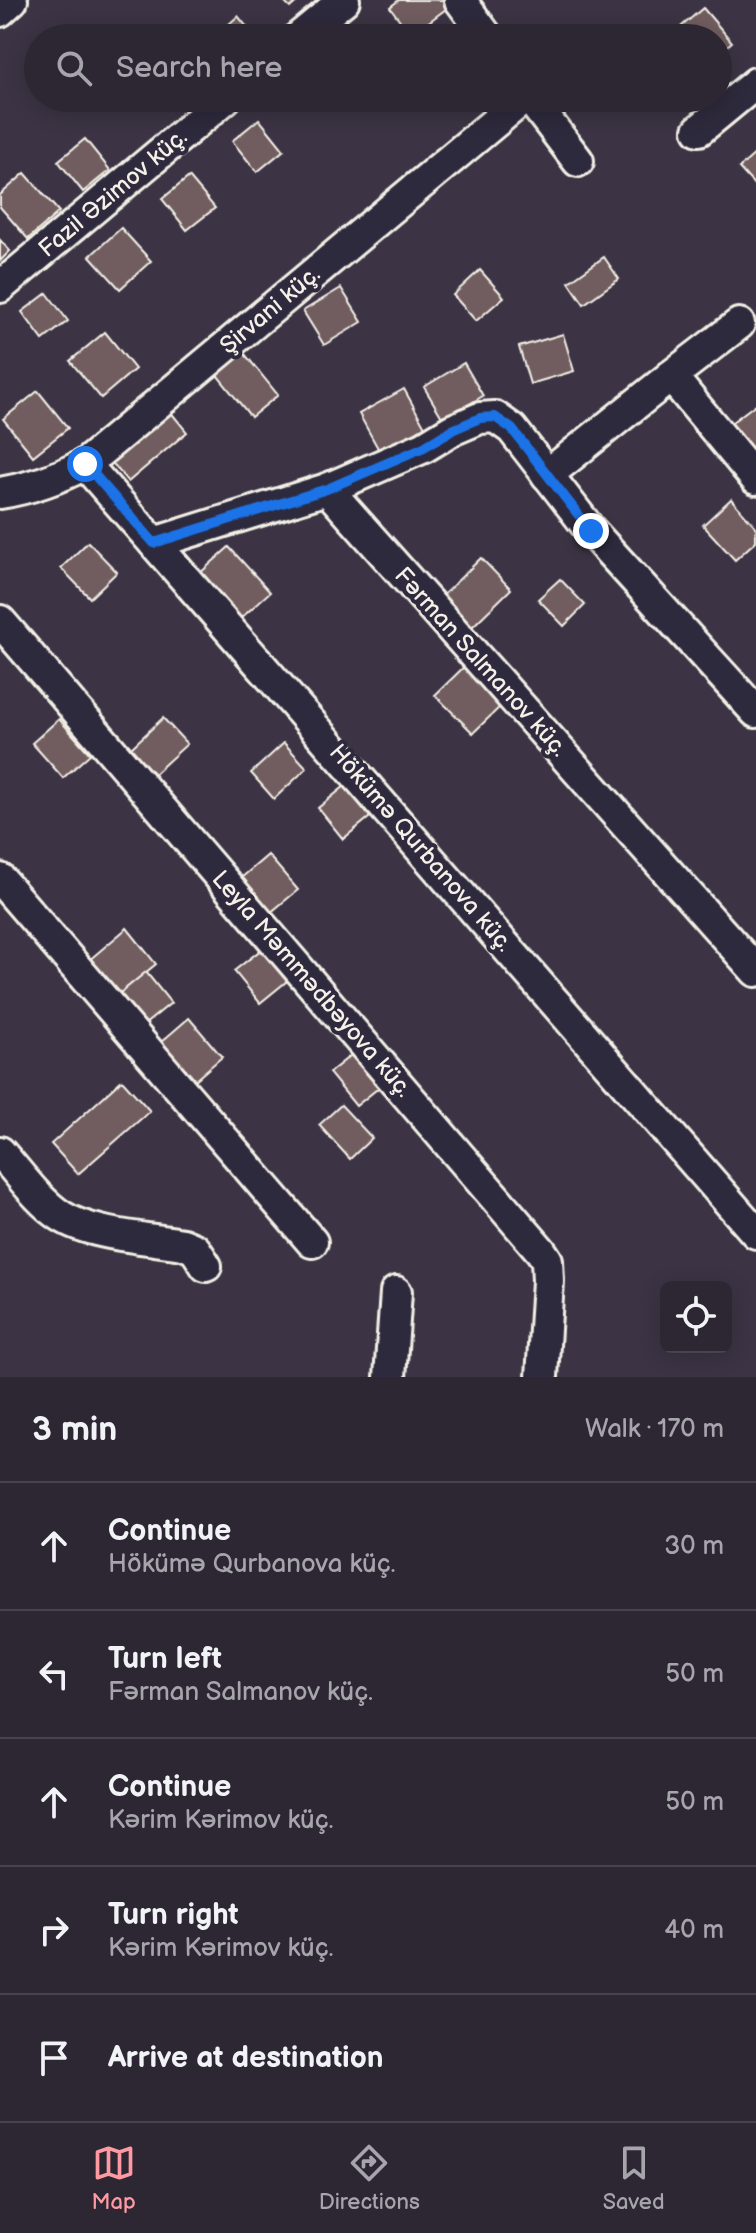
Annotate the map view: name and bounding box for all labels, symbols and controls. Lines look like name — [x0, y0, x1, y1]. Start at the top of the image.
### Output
search box — [24, 24, 732, 112]
icon: search — [52, 46, 96, 90]
text: Search here — [116, 50, 282, 86]
street label: Fazil Əzimov küç. — [33, 122, 193, 264]
street label: Şirvani küç. — [214, 260, 326, 360]
route start — [67, 446, 103, 482]
route end — [573, 513, 609, 549]
street label: Fərman Salmanov küç. — [388, 561, 574, 763]
street label: Hökümə Qurbanova küç. — [323, 738, 519, 958]
street label: Leyla Məmmədbəyova küç. — [206, 865, 418, 1103]
map controls — [660, 1281, 732, 1353]
button: locate — [660, 1281, 732, 1353]
text: 3 min — [32, 1409, 117, 1450]
text: Walk · 170 m — [585, 1414, 724, 1445]
text: Continue — [108, 1513, 231, 1549]
icon: ahead — [32, 1524, 76, 1568]
text: 30 m — [664, 1531, 724, 1562]
text: Hökümə Qurbanova küç. — [108, 1549, 396, 1580]
text: Turn left — [108, 1641, 222, 1677]
icon: left — [32, 1652, 76, 1696]
text: 50 m — [665, 1659, 724, 1690]
text: Fərman Salmanov küç. — [108, 1677, 373, 1708]
text: Continue — [108, 1769, 231, 1805]
icon: ahead — [32, 1780, 76, 1824]
text: 50 m — [665, 1787, 724, 1818]
text: Kərim Kərimov küç. — [108, 1805, 334, 1836]
text: Turn right — [108, 1897, 239, 1933]
icon: right — [32, 1908, 76, 1952]
text: 40 m — [664, 1915, 724, 1946]
text: Kərim Kərimov küç. — [108, 1933, 334, 1964]
icon: arrive — [32, 2036, 76, 2080]
text: Arrive at destination — [108, 2040, 384, 2076]
tab: Map — [91, 2141, 136, 2216]
tab: Directions — [319, 2141, 420, 2216]
tab: Saved — [603, 2141, 665, 2216]

